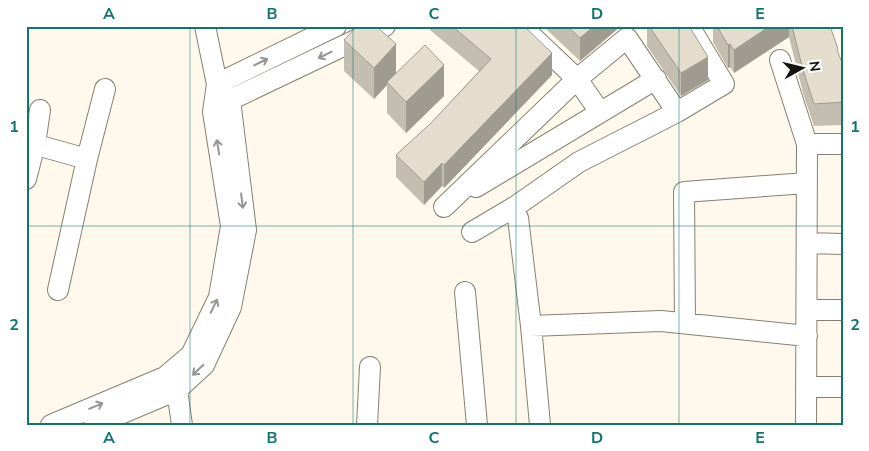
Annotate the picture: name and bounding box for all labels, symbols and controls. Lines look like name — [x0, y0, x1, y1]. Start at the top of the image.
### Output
text: A — [103, 3, 115, 25]
text: B — [266, 3, 278, 25]
text: C — [429, 3, 440, 25]
text: D — [591, 3, 603, 25]
text: E — [755, 3, 765, 25]
north arrow — [776, 42, 826, 92]
one-way arrow — [318, 51, 333, 60]
one-way arrow — [253, 57, 268, 67]
text: N — [804, 60, 825, 73]
text: 1 — [9, 116, 19, 138]
text: 1 — [850, 116, 860, 138]
one-way arrow — [213, 139, 223, 155]
one-way arrow — [237, 192, 247, 208]
one-way arrow — [210, 299, 219, 314]
text: 2 — [9, 314, 19, 336]
text: 2 — [850, 314, 860, 336]
one-way arrow — [192, 364, 204, 376]
one-way arrow — [88, 400, 103, 410]
text: A — [103, 427, 115, 449]
text: B — [266, 427, 278, 449]
text: C — [429, 427, 440, 449]
text: D — [591, 427, 603, 449]
text: E — [755, 427, 765, 449]

